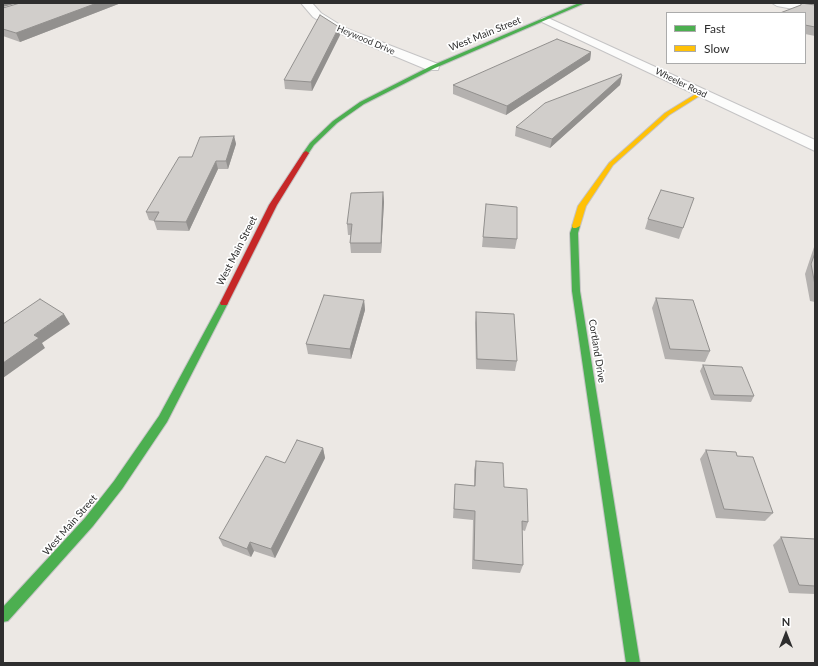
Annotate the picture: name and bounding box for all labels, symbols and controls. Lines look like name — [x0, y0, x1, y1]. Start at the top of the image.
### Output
legend — [666, 12, 806, 64]
street label: West Main Street — [447, 14, 523, 54]
text: Fast — [704, 21, 725, 36]
street label: Heywood Drive — [335, 23, 397, 57]
text: Slow — [704, 41, 729, 56]
street label: Wheeler Road — [653, 66, 709, 100]
street label: West Main Street — [214, 214, 260, 288]
street label: Cortland Drive — [586, 318, 608, 384]
street label: West Main Street — [40, 492, 100, 558]
north arrow — [766, 614, 806, 654]
text: N — [782, 615, 790, 628]

